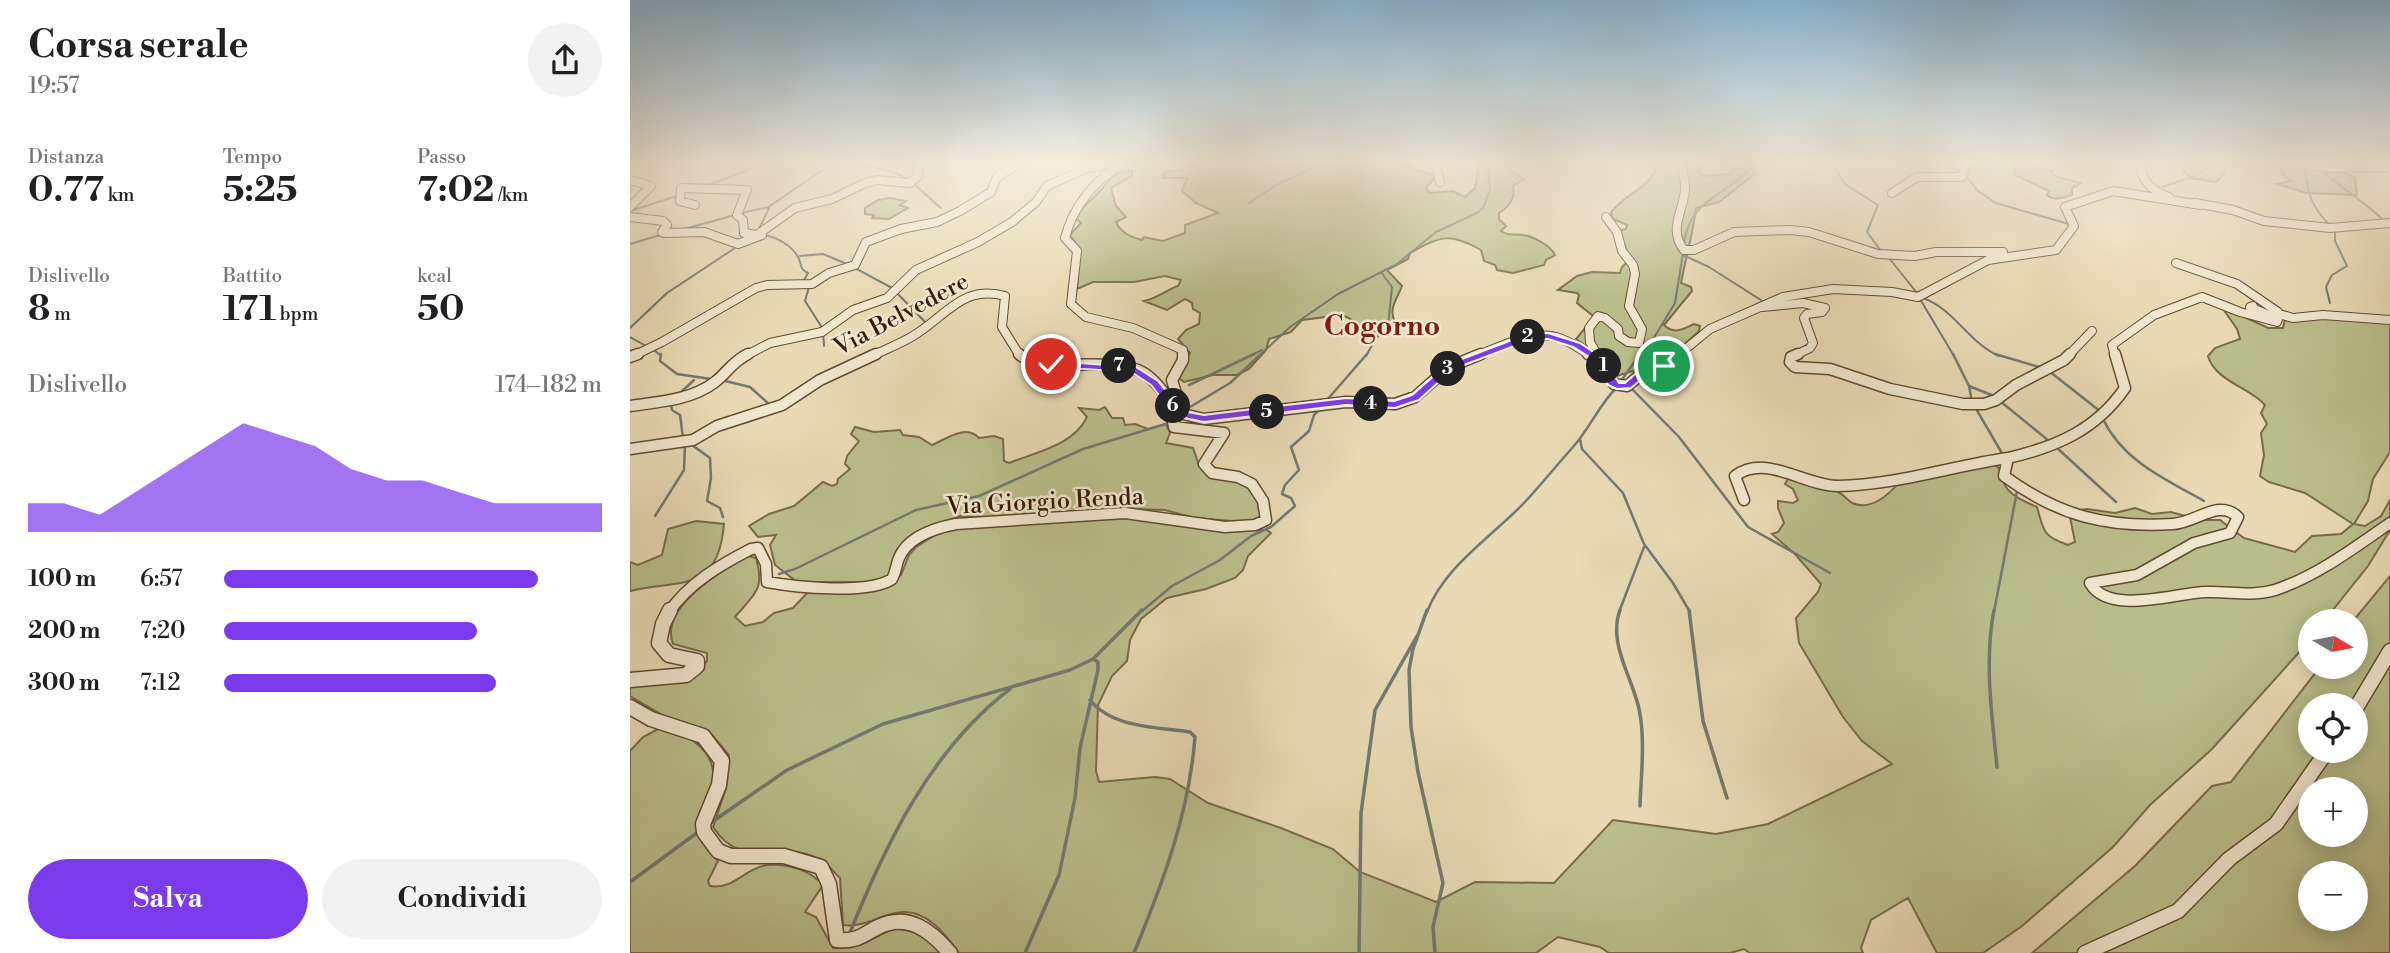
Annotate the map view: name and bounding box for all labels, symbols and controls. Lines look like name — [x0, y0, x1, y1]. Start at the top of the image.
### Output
text: Corsa serale — [28, 22, 249, 69]
button: share — [528, 23, 602, 97]
text: 19:57 — [28, 72, 80, 100]
text: Distanza — [28, 145, 104, 169]
text: Tempo — [223, 145, 282, 169]
text: Passo — [417, 145, 466, 169]
text: 0.77 — [28, 169, 104, 212]
text: 5:25 — [223, 169, 298, 212]
text: 7:02 — [417, 169, 494, 212]
text: km — [104, 183, 134, 207]
text: /km — [494, 183, 528, 207]
text: Dislivello — [28, 264, 110, 288]
text: Battito — [223, 264, 282, 288]
text: kcal — [417, 264, 452, 288]
street label: Via Belvedere — [828, 267, 974, 364]
text: 8 — [28, 288, 50, 331]
text: 171 — [223, 288, 276, 331]
text: 50 — [417, 288, 464, 331]
text: m — [50, 302, 71, 326]
text: bpm — [276, 302, 318, 326]
district label: Cogorno — [1324, 309, 1440, 344]
pin: 2 — [1510, 320, 1546, 354]
text: 2 — [1522, 324, 1533, 348]
pin — [1021, 334, 1081, 394]
pin — [1634, 336, 1694, 396]
icon: check — [1032, 345, 1070, 383]
icon: arrive — [1645, 347, 1683, 385]
pin: 7 — [1102, 348, 1136, 384]
pin: 1 — [1586, 348, 1622, 384]
pin: 3 — [1430, 352, 1466, 386]
text: 7 — [1113, 353, 1124, 377]
text: 1 — [1599, 353, 1608, 377]
text: 3 — [1442, 356, 1453, 380]
text: Dislivello — [28, 371, 127, 399]
text: 174–182 m — [495, 371, 602, 399]
pin: 4 — [1354, 386, 1388, 422]
pin: 6 — [1156, 388, 1190, 424]
text: 4 — [1364, 391, 1377, 415]
text: 6 — [1167, 393, 1178, 417]
pin: 5 — [1250, 394, 1284, 430]
text: 5 — [1261, 399, 1272, 423]
street label: Via Giorgio Renda — [945, 482, 1145, 522]
text: 100 m — [28, 565, 96, 593]
text: 6:57 — [140, 565, 183, 593]
north arrow — [2298, 609, 2368, 679]
map controls — [2298, 609, 2368, 931]
text: 200 m — [28, 617, 100, 645]
text: 7:20 — [140, 617, 185, 645]
text: 300 m — [28, 669, 100, 697]
text: 7:12 — [140, 669, 181, 697]
button: locate — [2298, 693, 2368, 763]
button: + — [2298, 777, 2368, 847]
button: Salva — [28, 859, 308, 939]
button: Condividi — [322, 859, 602, 939]
button: − — [2298, 861, 2368, 931]

